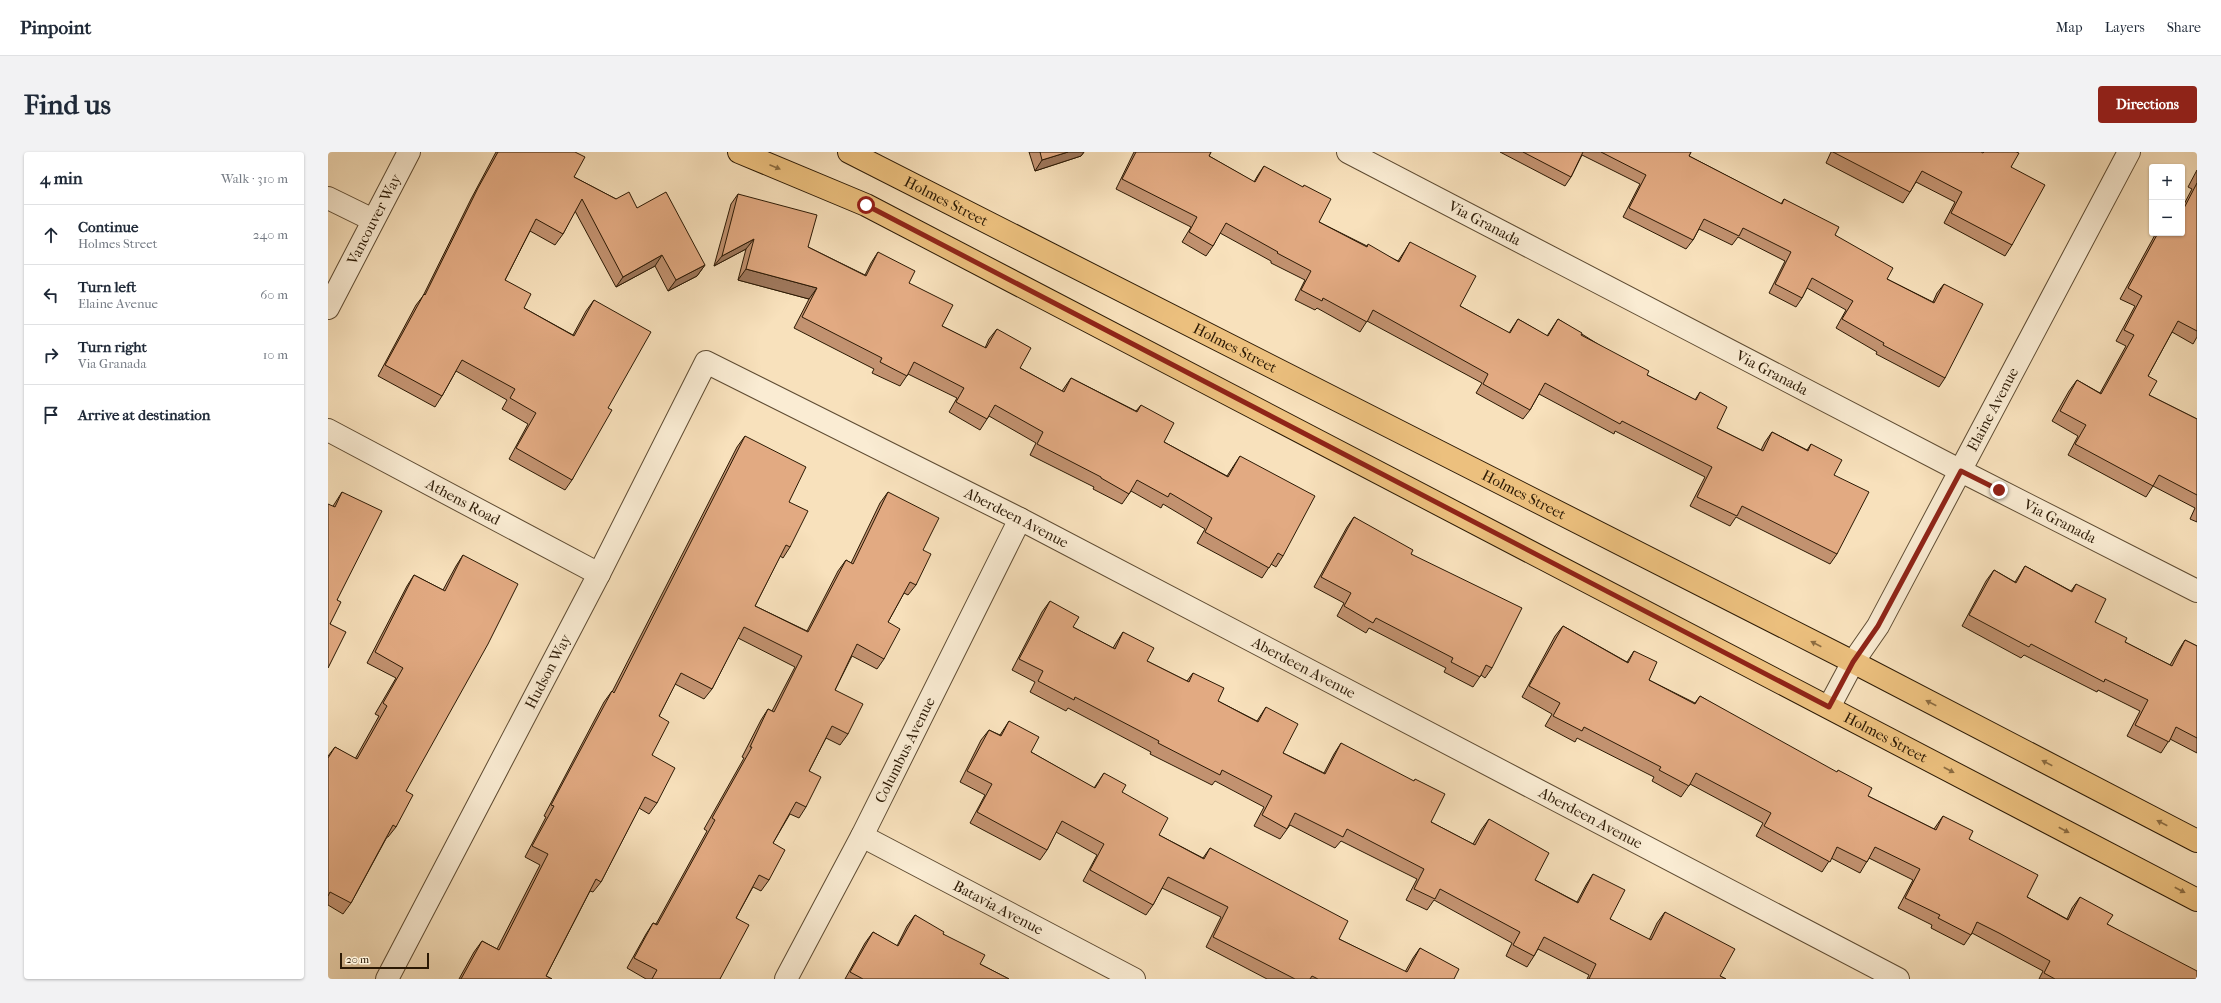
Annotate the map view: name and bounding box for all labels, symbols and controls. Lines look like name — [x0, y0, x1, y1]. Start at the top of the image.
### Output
text: Pinpoint — [20, 17, 91, 39]
text: Map — [2056, 19, 2083, 36]
text: Layers — [2105, 19, 2145, 36]
text: Share — [2167, 19, 2201, 36]
button: Directions — [2098, 86, 2197, 123]
text: Find us — [24, 88, 111, 121]
one-way arrow — [770, 164, 781, 170]
map controls — [2149, 164, 2185, 236]
button: + — [2149, 164, 2185, 200]
text: 4 min — [40, 168, 83, 188]
street label: Vancouver Way — [343, 170, 405, 268]
text: Walk · 310 m — [221, 171, 288, 186]
street label: Holmes Street — [901, 173, 992, 230]
route start — [857, 196, 875, 214]
street label: Via Granada — [1445, 196, 1525, 250]
button: − — [2149, 200, 2185, 236]
text: Continue — [78, 218, 138, 236]
icon: ahead — [40, 224, 62, 246]
text: 240 m — [253, 227, 288, 242]
text: Holmes Street — [78, 236, 157, 251]
text: Turn left — [78, 278, 136, 296]
icon: left — [40, 284, 62, 306]
text: 60 m — [260, 287, 288, 302]
text: Elaine Avenue — [78, 296, 158, 311]
street label: Holmes Street — [1190, 319, 1281, 377]
text: Turn right — [78, 338, 147, 356]
icon: right — [40, 344, 62, 366]
street label: Via Granada — [1732, 346, 1812, 399]
text: 10 m — [263, 347, 288, 362]
text: Via Granada — [78, 356, 146, 371]
street label: Elaine Avenue — [1963, 364, 2023, 454]
icon: arrive — [40, 404, 62, 426]
text: Arrive at destination — [78, 406, 210, 424]
street label: Holmes Street — [1479, 466, 1569, 524]
street label: Athens Road — [422, 474, 504, 529]
route end — [1990, 481, 2008, 499]
street label: Aberdeen Avenue — [961, 483, 1072, 552]
street label: Via Granada — [2020, 495, 2100, 548]
street label: Hudson Way — [521, 630, 575, 712]
street label: Aberdeen Avenue — [1248, 633, 1359, 702]
one-way arrow — [1810, 641, 1822, 647]
street label: Columbus Avenue — [871, 694, 939, 806]
one-way arrow — [1926, 700, 1937, 706]
street label: Holmes Street — [1841, 708, 1931, 767]
one-way arrow — [2041, 760, 2053, 766]
one-way arrow — [1943, 767, 1955, 773]
street label: Aberdeen Avenue — [1535, 783, 1646, 853]
one-way arrow — [2157, 819, 2168, 826]
one-way arrow — [2059, 827, 2070, 833]
street label: Batavia Avenue — [950, 877, 1047, 939]
one-way arrow — [2174, 887, 2185, 894]
scale bar — [340, 951, 429, 970]
text: 20 m — [346, 953, 369, 966]

